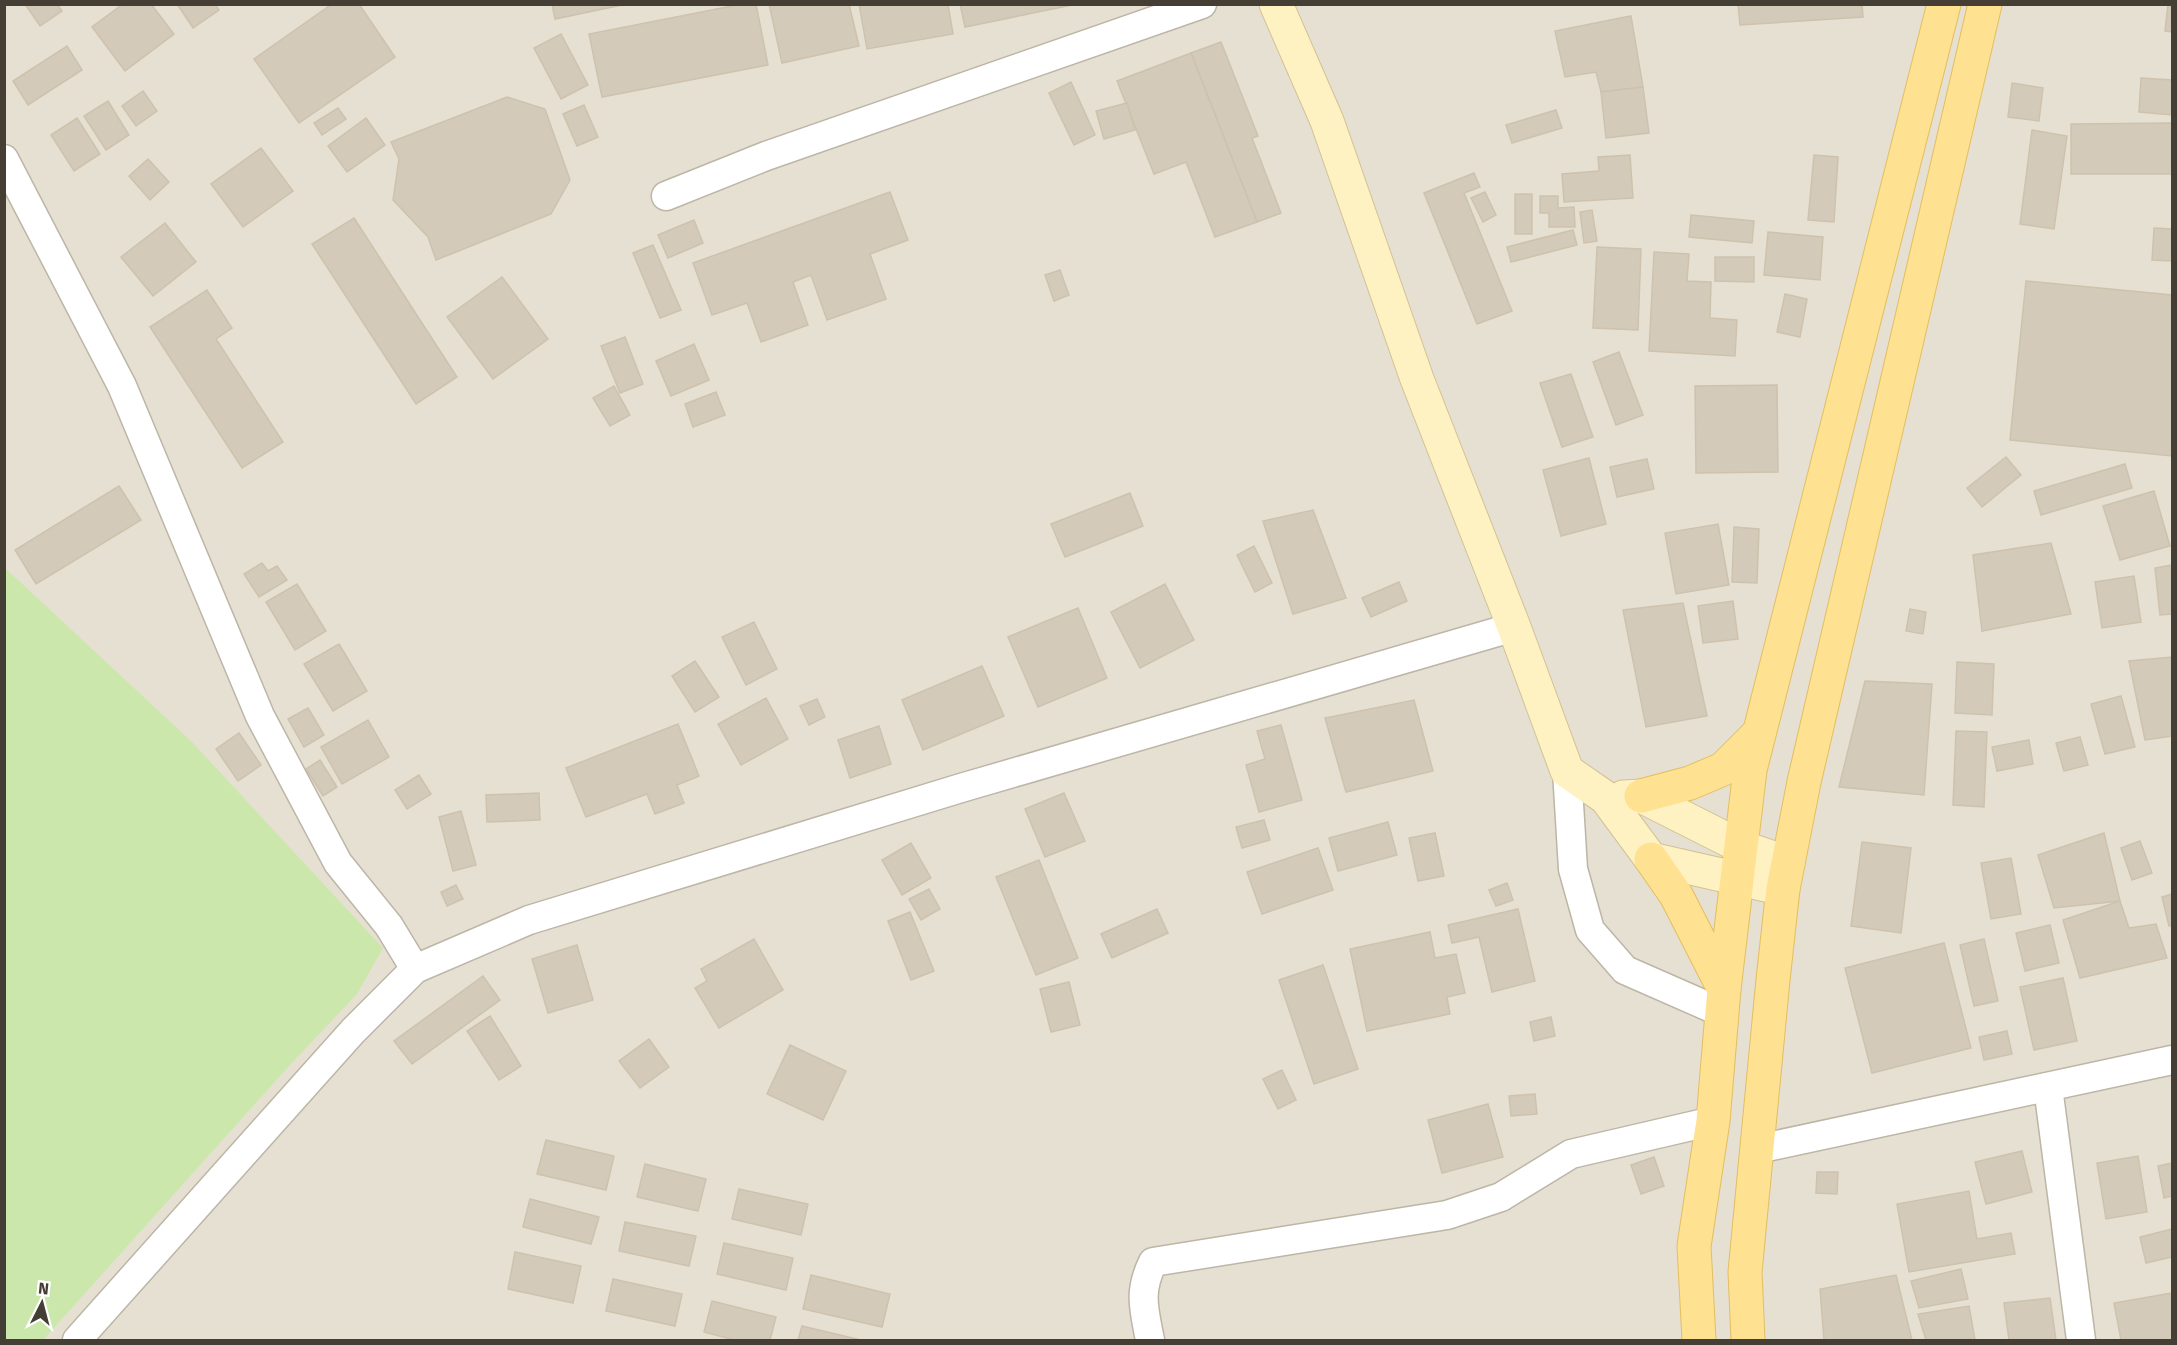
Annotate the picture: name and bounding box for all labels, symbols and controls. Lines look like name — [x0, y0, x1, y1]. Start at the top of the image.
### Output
north arrow — [12, 1273, 72, 1333]
text: N — [37, 1279, 50, 1299]

